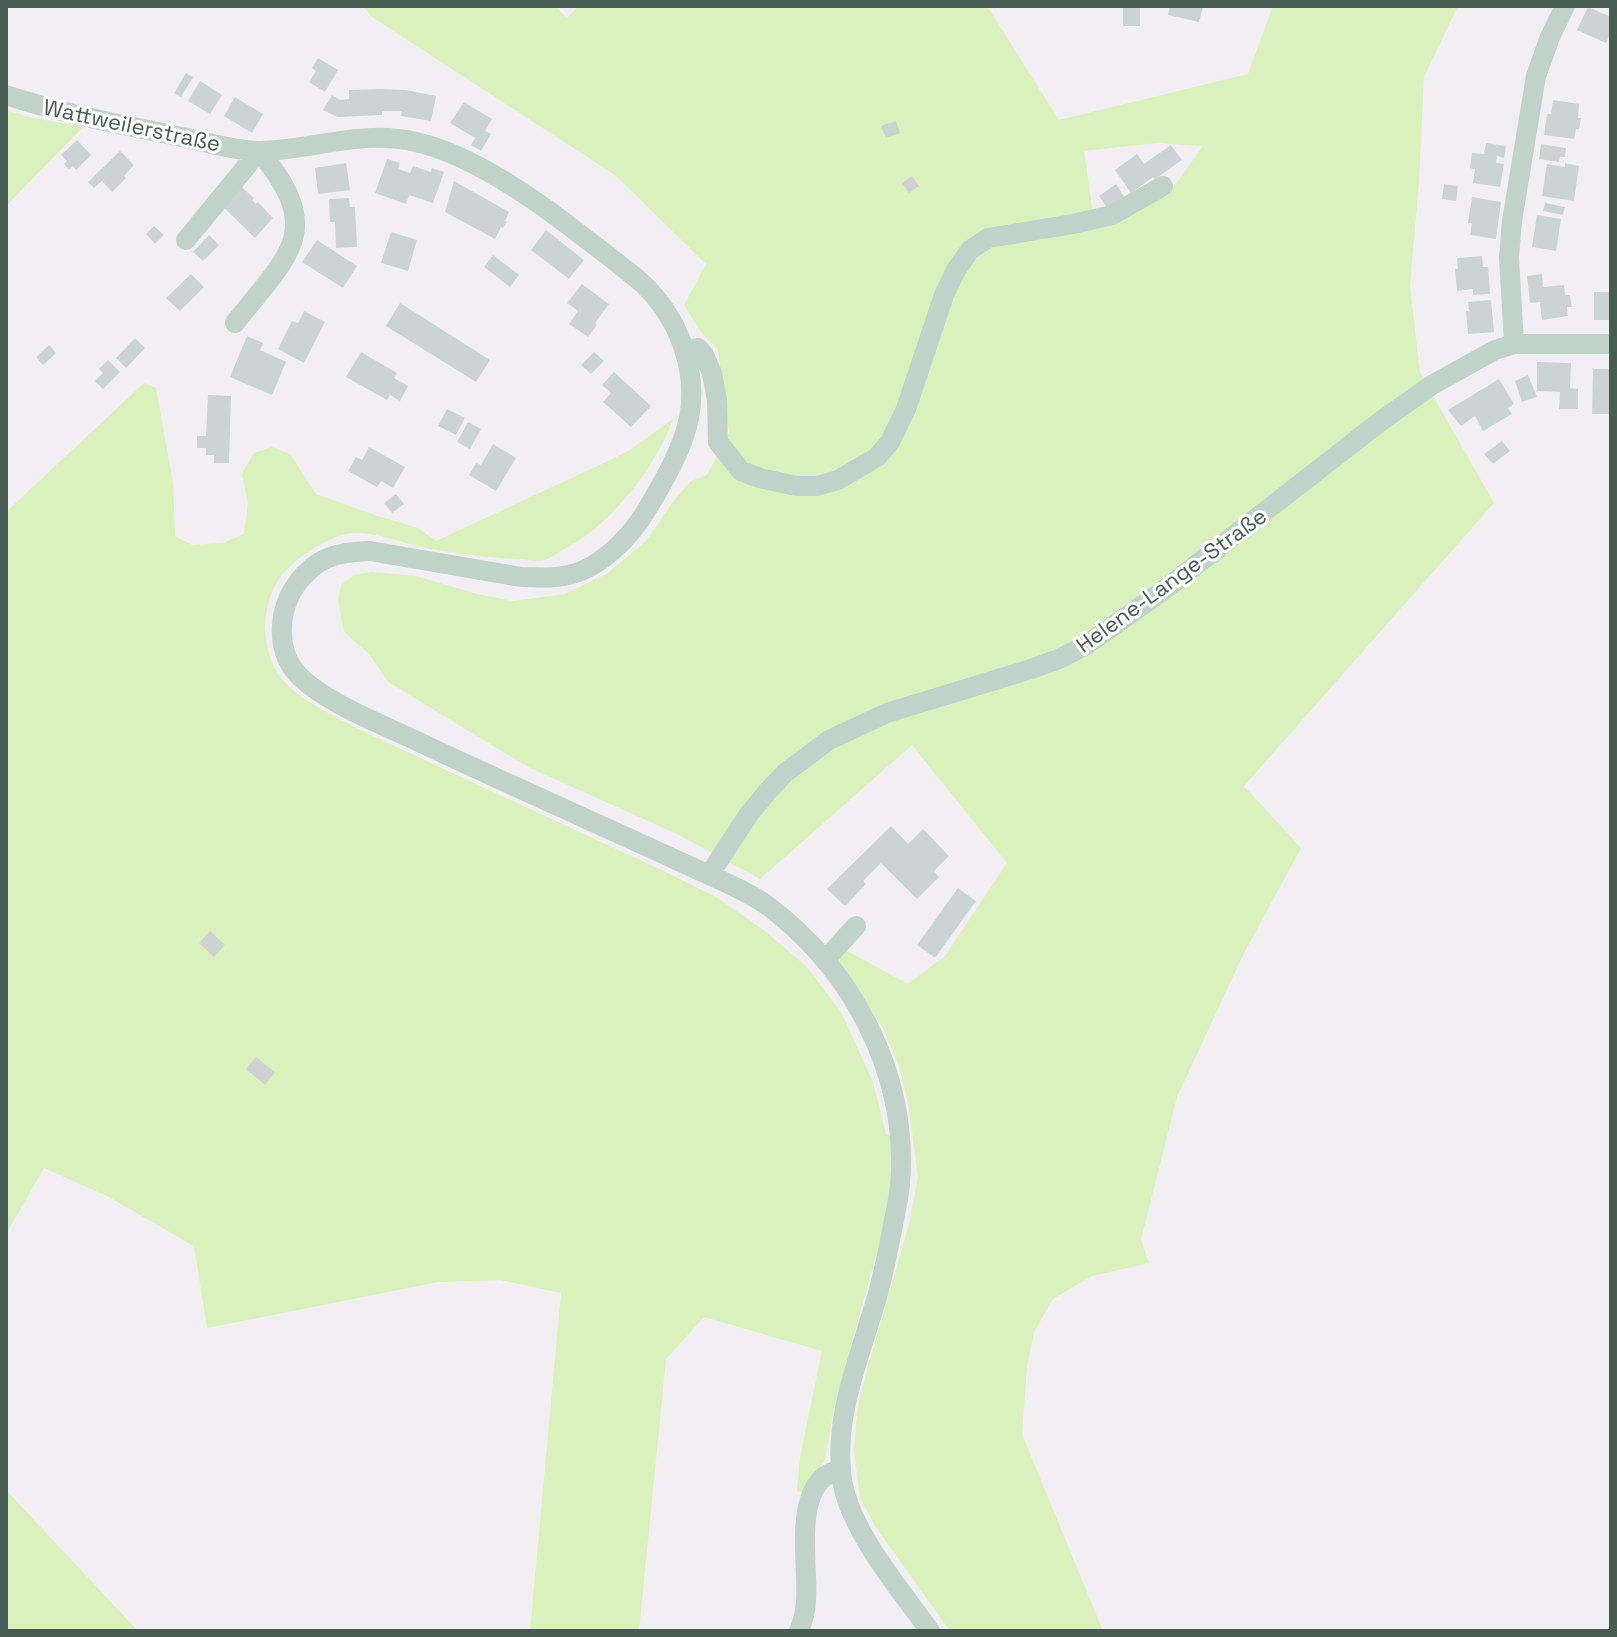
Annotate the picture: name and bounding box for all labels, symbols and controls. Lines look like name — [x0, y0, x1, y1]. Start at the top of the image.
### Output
street label: Wattweilerstraße — [41, 93, 223, 157]
street label: Helene-Lange-Straße — [1070, 501, 1272, 659]

